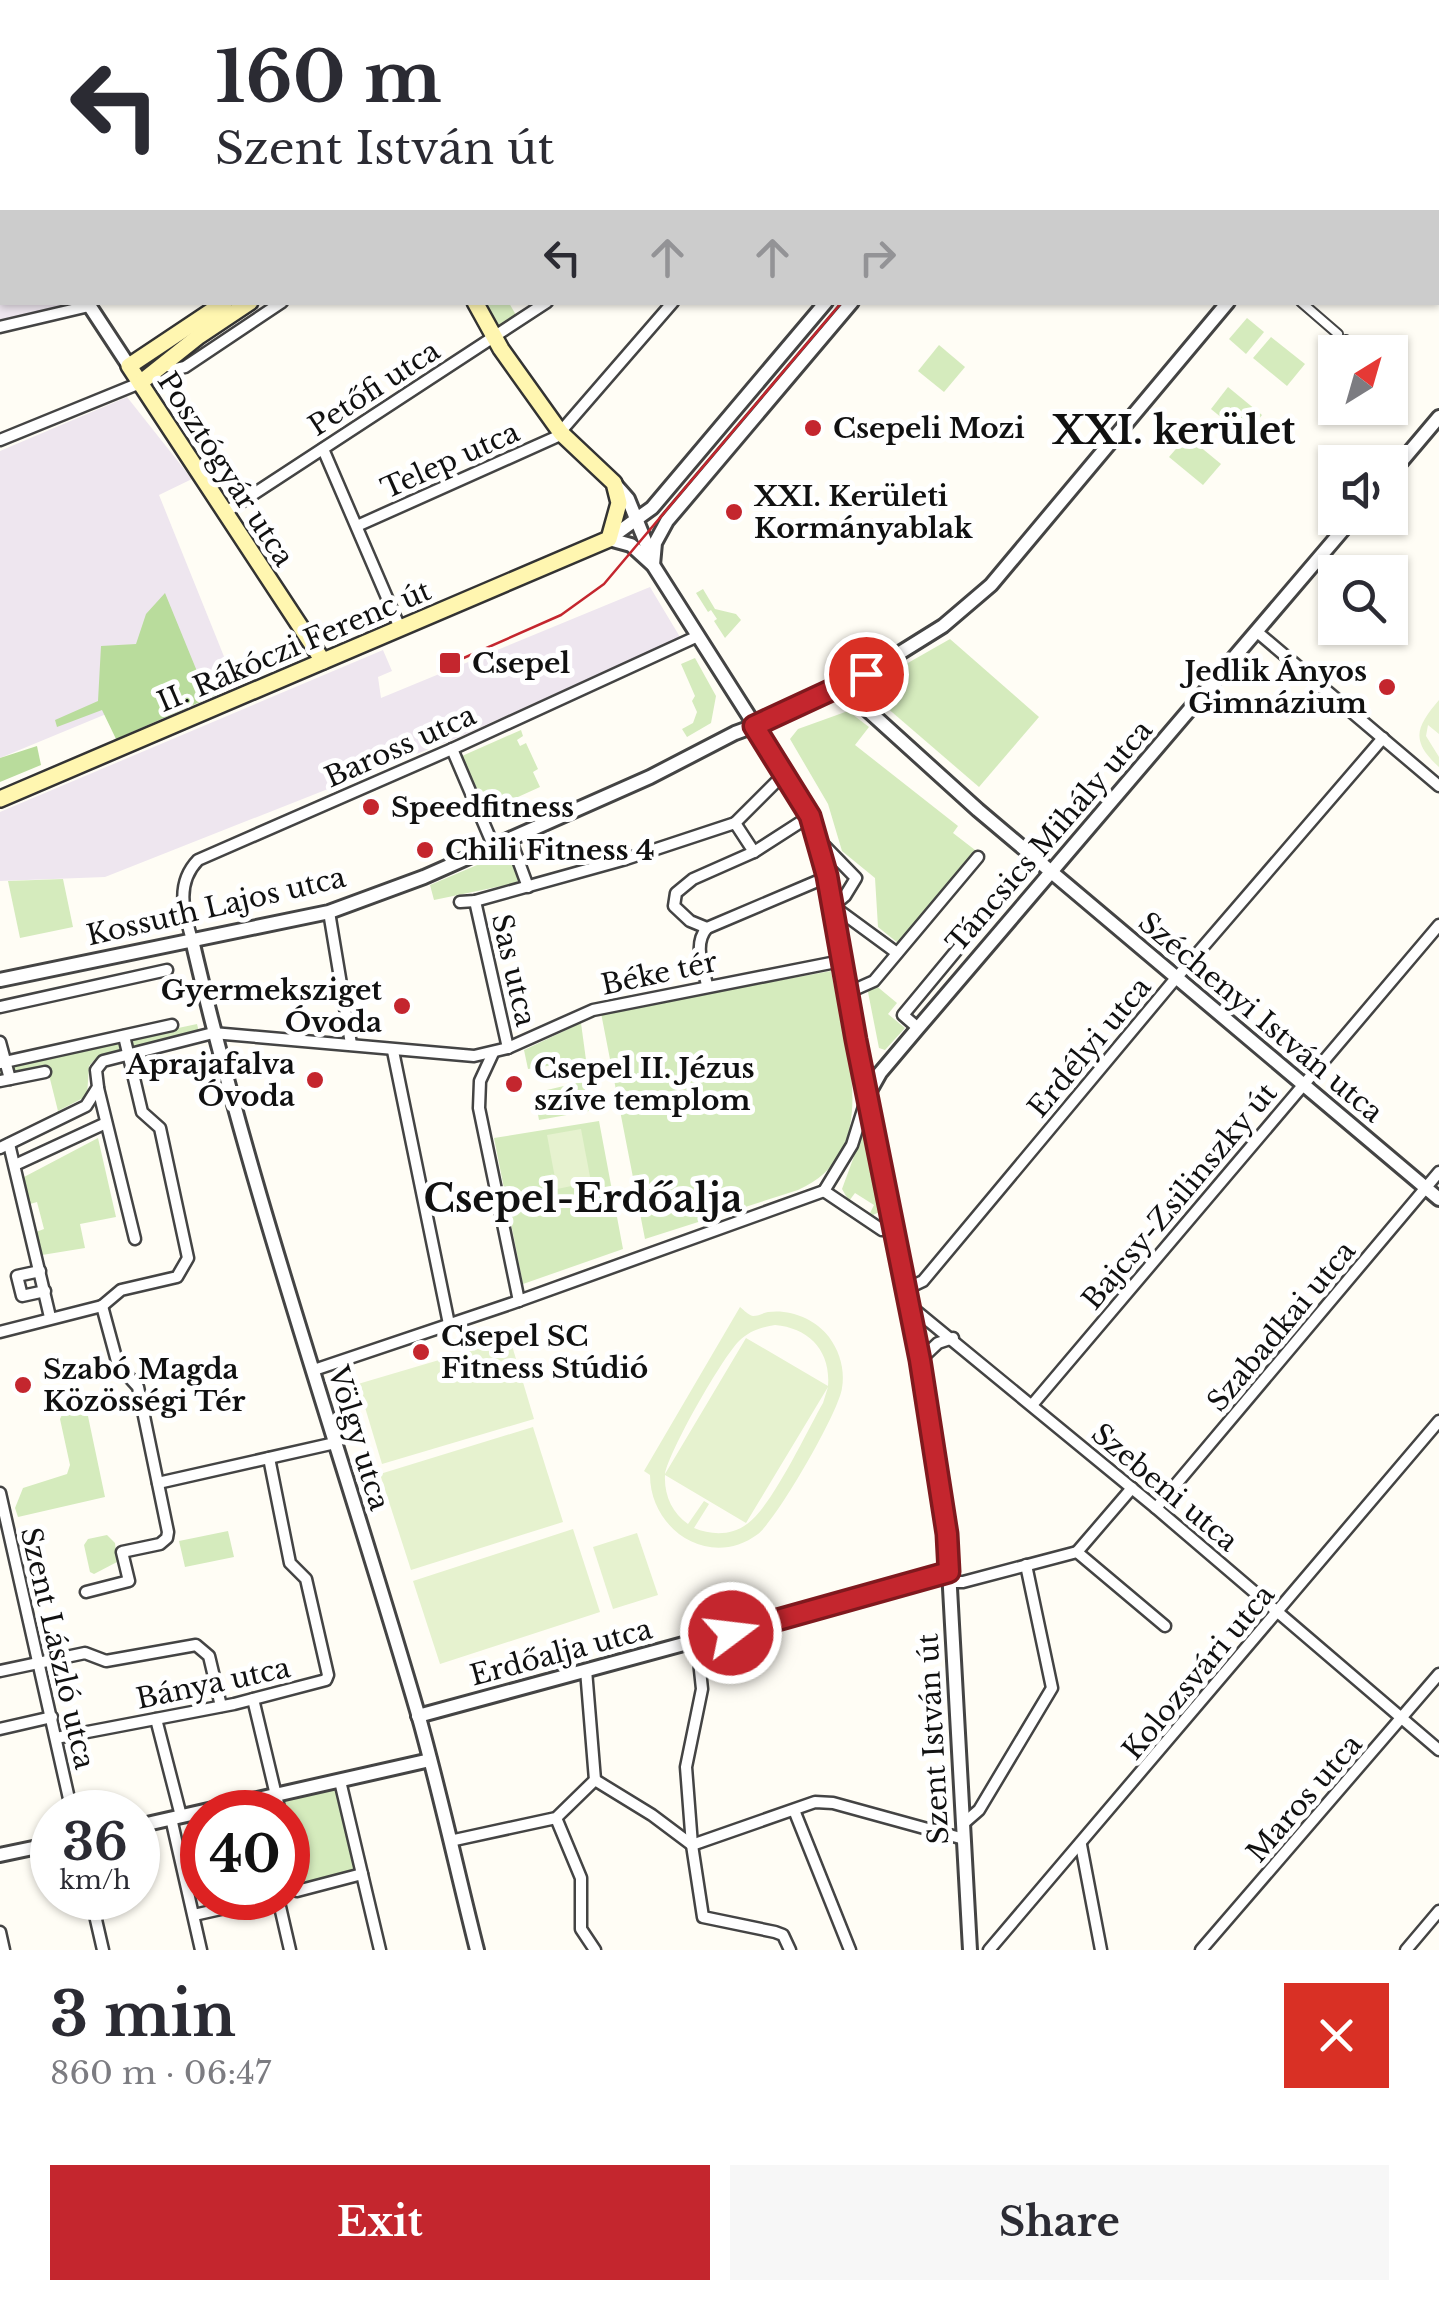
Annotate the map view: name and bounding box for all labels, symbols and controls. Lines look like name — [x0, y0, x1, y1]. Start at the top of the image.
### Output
text: 160 m — [215, 34, 442, 121]
icon: left — [50, 40, 180, 170]
text: Szent István út — [215, 120, 554, 176]
icon: left — [535, 230, 590, 285]
icon: ahead — [640, 230, 695, 285]
icon: ahead — [745, 230, 800, 285]
icon: right — [850, 230, 905, 285]
street label: Petőfi utca — [302, 333, 447, 444]
north arrow — [1318, 335, 1408, 425]
map controls — [1318, 335, 1408, 645]
street label: Posztógyár utca — [150, 366, 302, 573]
district label: XXI. kerület — [1051, 407, 1296, 454]
place label: Csepeli Mozi — [833, 411, 1025, 446]
street label: Telep utca — [376, 414, 525, 506]
marker: Csepeli Mozi — [802, 417, 824, 439]
button: sound — [1318, 445, 1408, 535]
place label: XXI. Kerületi Kormányablak — [753, 479, 973, 546]
marker: XXI. Kerületi Kormányablak — [723, 501, 745, 523]
button: search — [1318, 555, 1408, 645]
street label: II. Rákóczi Ferenc út — [152, 573, 436, 720]
pin — [824, 632, 909, 717]
place label: Csepel — [472, 646, 570, 681]
icon: arrive — [839, 647, 894, 702]
marker: Csepel — [437, 650, 463, 676]
place label: Jedlik Ányos Gimnázium — [1179, 654, 1367, 721]
marker: Jedlik Ányos Gimnázium — [1376, 676, 1398, 698]
street label: Baross utca — [319, 697, 482, 795]
street label: Táncsics Mihály utca — [939, 713, 1160, 960]
place label: Speedfitness — [391, 790, 574, 825]
marker: Speedfitness — [360, 796, 382, 818]
place label: Chili Fitness 4 — [445, 833, 655, 868]
marker: Chili Fitness 4 — [414, 839, 436, 861]
street label: Kossuth Lajos utca — [83, 860, 349, 953]
street label: Széchenyi István utca — [1131, 905, 1390, 1130]
street label: Sas utca — [484, 911, 544, 1030]
street label: Béke tér — [598, 944, 721, 1003]
street label: Erdélyi utca — [1020, 970, 1159, 1125]
place label: Gyermeksziget Óvoda — [161, 973, 382, 1040]
marker: Gyermeksziget Óvoda — [391, 995, 413, 1017]
place label: Aprajafalva Óvoda — [125, 1047, 295, 1114]
place label: Csepel II. Jézus szíve templom — [534, 1051, 755, 1118]
marker: Aprajafalva Óvoda — [304, 1069, 326, 1091]
marker: Csepel II. Jézus szíve templom — [503, 1073, 525, 1095]
street label: Bajcsy-Zsilinszky út — [1074, 1076, 1285, 1317]
district label: Csepel-Erdőalja — [423, 1175, 743, 1222]
street label: Szabadkai utca — [1200, 1234, 1363, 1419]
place label: Csepel SC Fitness Stúdió — [441, 1319, 648, 1386]
marker: Csepel SC Fitness Stúdió — [410, 1341, 432, 1363]
place label: Szabó Magda Közösségi Tér — [43, 1352, 246, 1419]
street label: Völgy utca — [320, 1361, 397, 1515]
marker: Szabó Magda Közösségi Tér — [12, 1374, 34, 1396]
street label: Szebeni utca — [1084, 1416, 1245, 1559]
street label: Szent László utca — [13, 1524, 102, 1773]
street label: Kolozsvári utca — [1115, 1577, 1282, 1767]
position arrow — [679, 1581, 783, 1685]
street label: Erdőalja utca — [466, 1611, 656, 1694]
street label: Szent István út — [910, 1632, 957, 1845]
street label: Bánya utca — [133, 1650, 294, 1717]
street label: Maros utca — [1239, 1727, 1370, 1869]
speed limit sign: 40 — [180, 1790, 310, 1920]
text: 36 — [62, 1811, 128, 1874]
text: km/h — [60, 1865, 130, 1896]
text: 3 min — [50, 1978, 236, 2052]
button: close — [1284, 1983, 1389, 2088]
text: 860 m · 06:47 — [50, 2053, 271, 2093]
button: Exit — [50, 2165, 710, 2280]
button: Share — [730, 2165, 1389, 2280]

